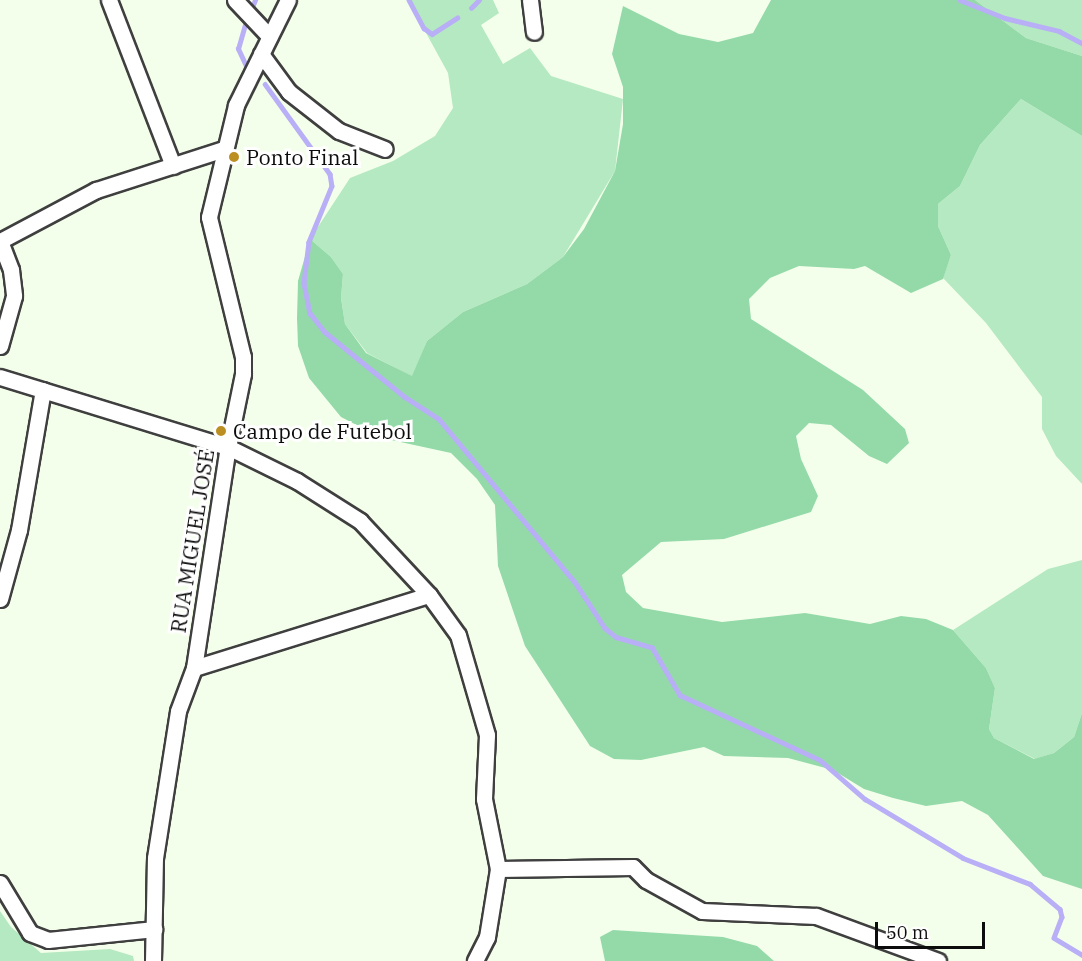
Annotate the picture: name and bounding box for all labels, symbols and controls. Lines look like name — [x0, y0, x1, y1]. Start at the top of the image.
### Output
place label: Ponto Final — [246, 144, 359, 170]
marker: Ponto Final — [227, 150, 241, 164]
place label: Campo de Futebol — [233, 418, 412, 444]
marker: Campo de Futebol — [214, 424, 228, 438]
street label: RUA MIGUEL JOSÉ — [165, 447, 219, 635]
scale bar — [878, 910, 988, 948]
text: 50 m — [886, 921, 929, 944]

